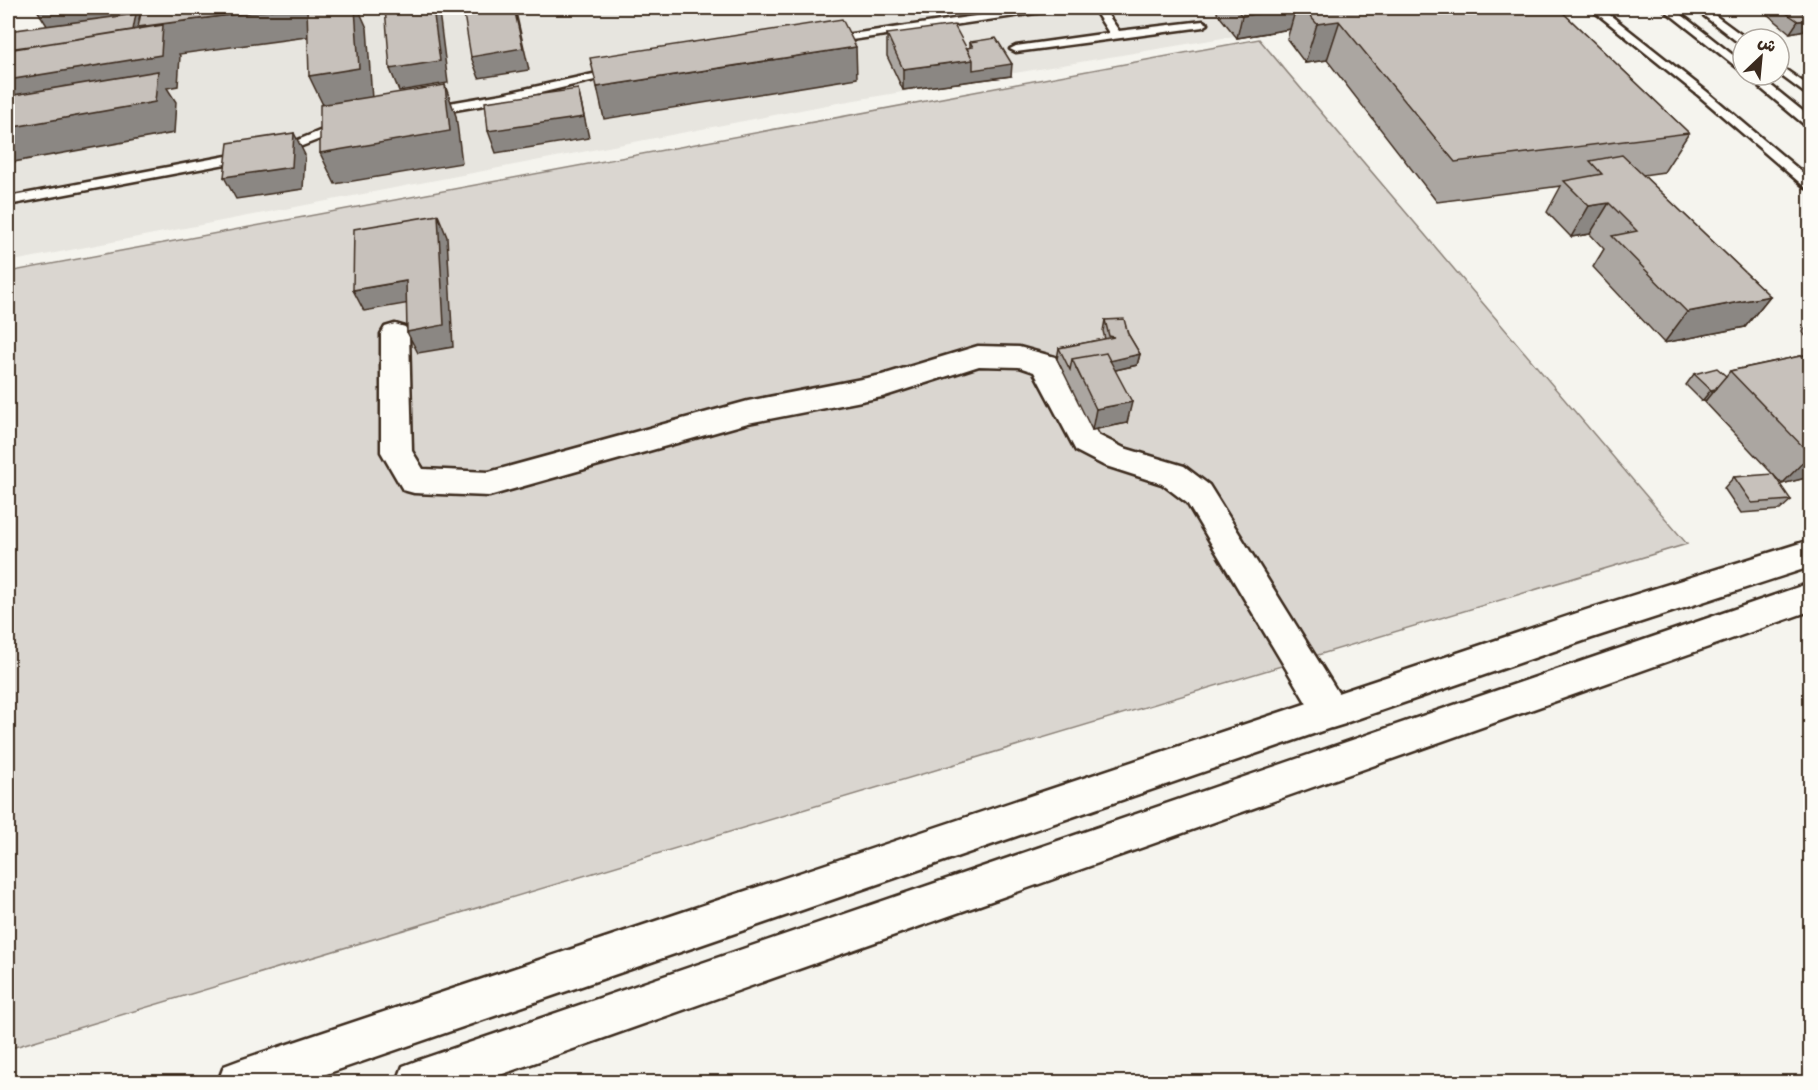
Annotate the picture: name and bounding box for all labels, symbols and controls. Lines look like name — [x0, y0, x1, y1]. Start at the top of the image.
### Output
north arrow — [1731, 27, 1791, 87]
text: ش — [1755, 32, 1779, 57]

